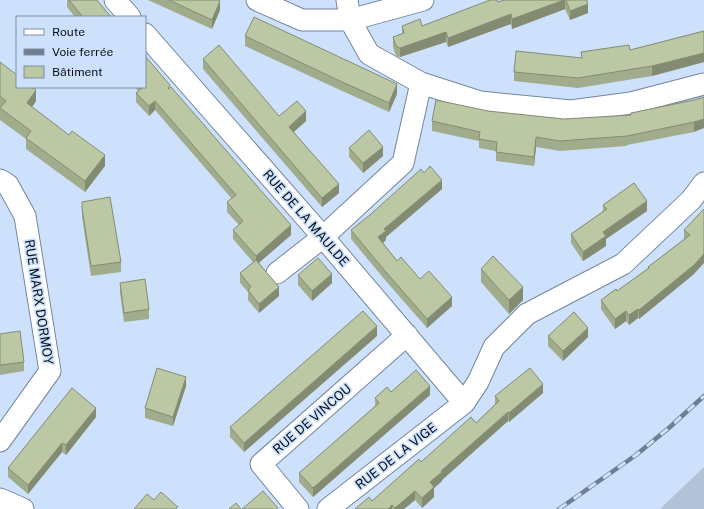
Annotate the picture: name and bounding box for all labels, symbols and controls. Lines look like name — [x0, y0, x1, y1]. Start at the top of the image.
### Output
legend — [16, 16, 146, 88]
text: Route — [52, 25, 85, 39]
text: Voie ferrée — [52, 45, 113, 59]
text: Bâtiment — [52, 65, 103, 79]
street label: RUE DE LA MAULDE — [260, 167, 352, 269]
street label: RUE MARX DORMOY — [22, 238, 56, 366]
street label: RUE DE VINCOU — [270, 381, 354, 457]
street label: RUE DE LA VIGE — [352, 420, 440, 492]

